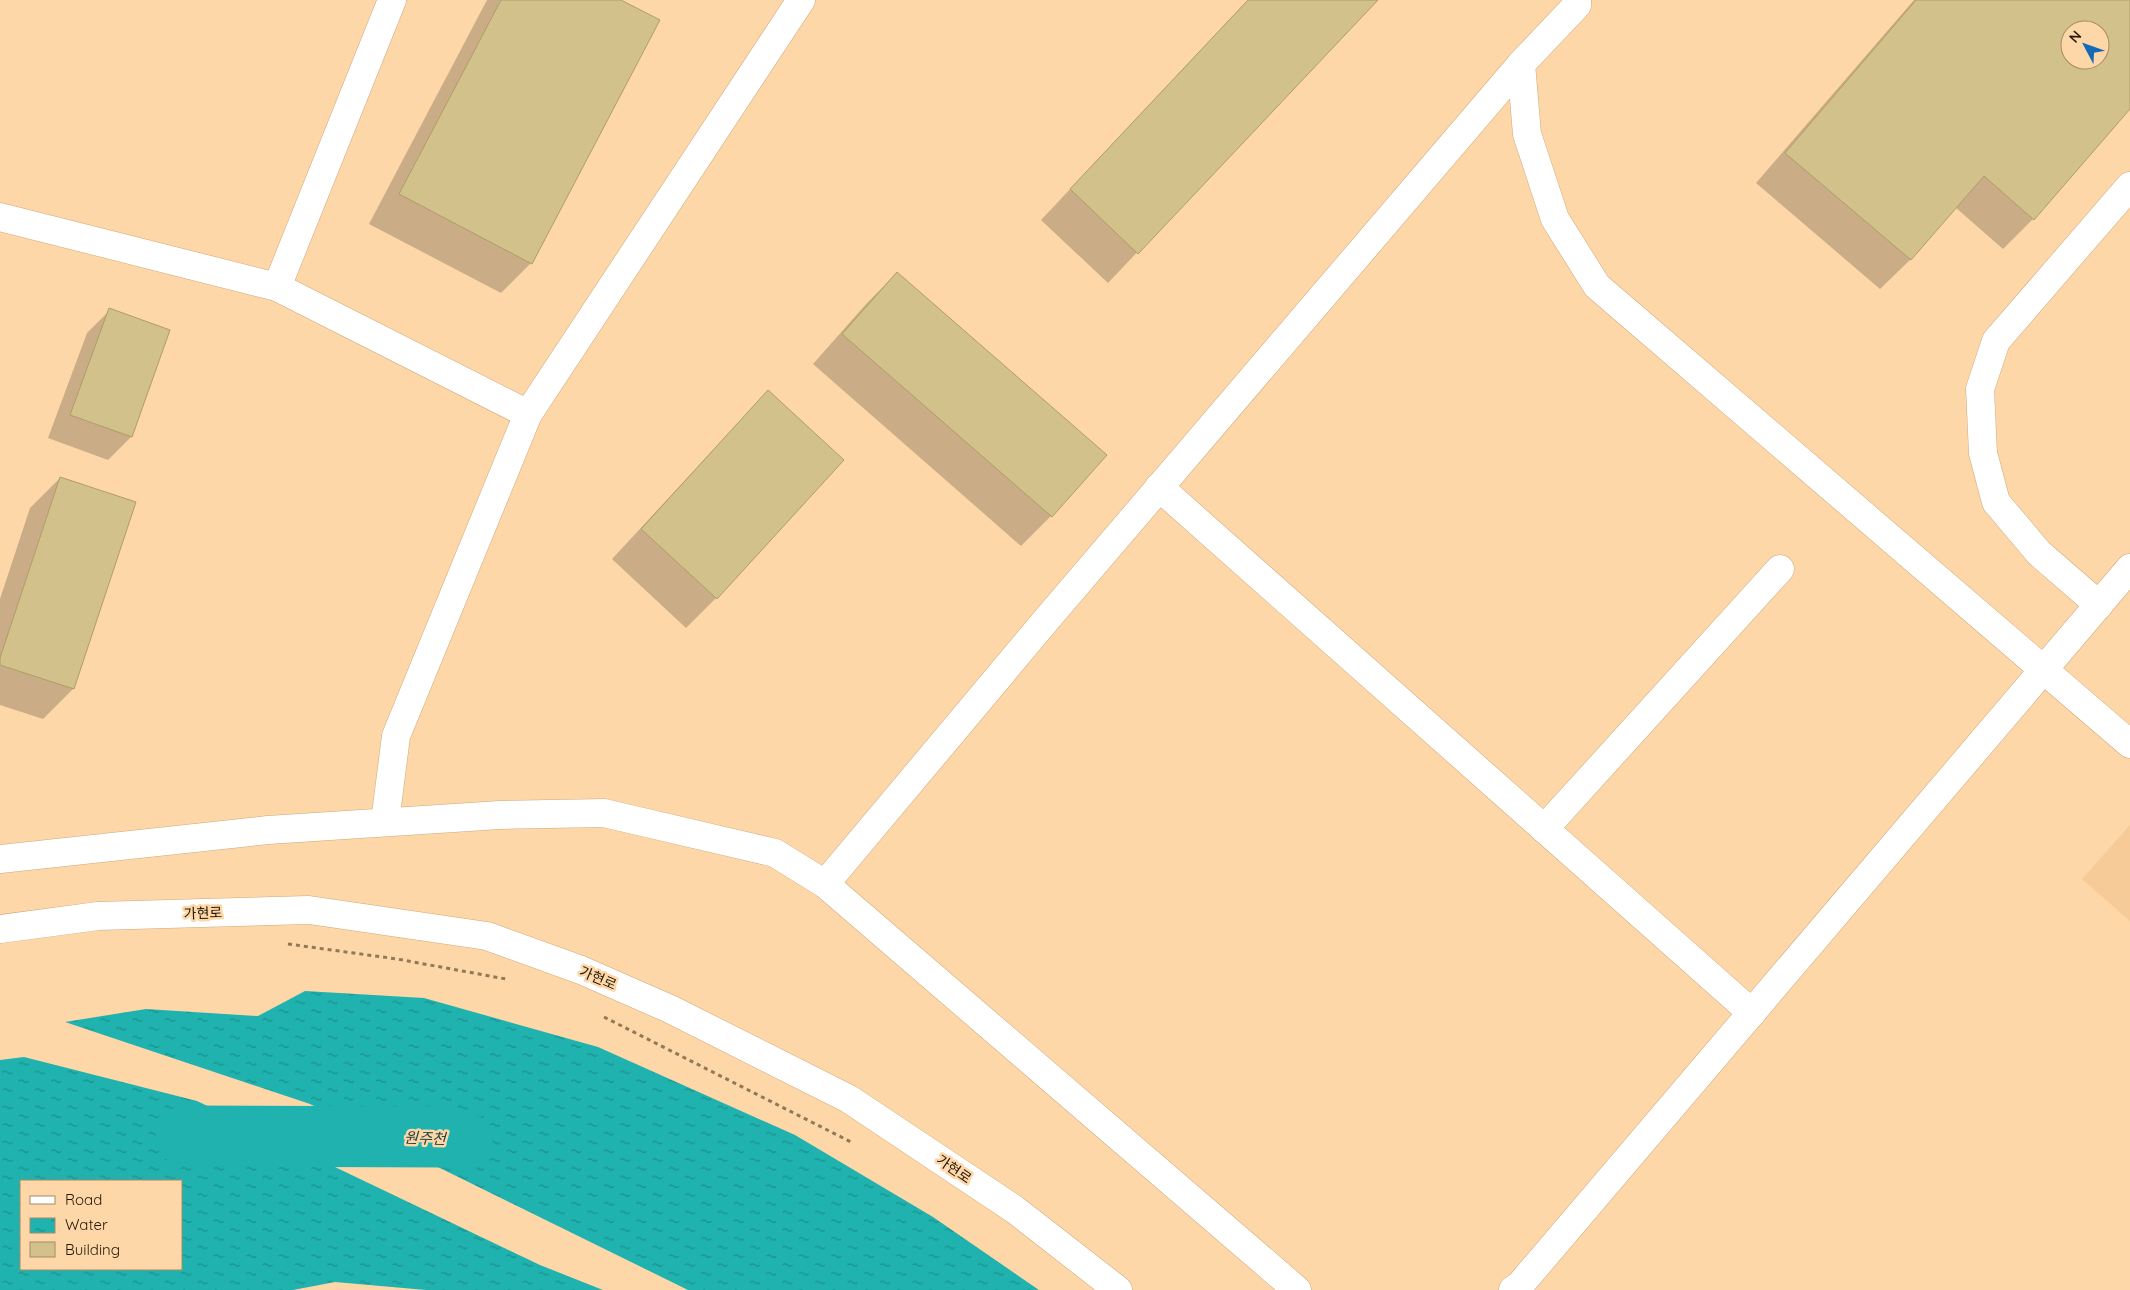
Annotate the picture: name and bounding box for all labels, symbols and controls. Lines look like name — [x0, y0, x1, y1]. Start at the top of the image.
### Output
north arrow — [2060, 20, 2110, 70]
text: N — [2065, 27, 2085, 46]
street label: 가현로 — [183, 903, 223, 923]
street label: 가현로 — [577, 962, 619, 994]
water label: 원주천 — [404, 1128, 448, 1148]
street label: 가현로 — [933, 1151, 975, 1187]
legend — [20, 1180, 182, 1270]
text: Road — [65, 1190, 102, 1209]
text: Water — [65, 1215, 108, 1234]
text: Building — [65, 1240, 120, 1259]

